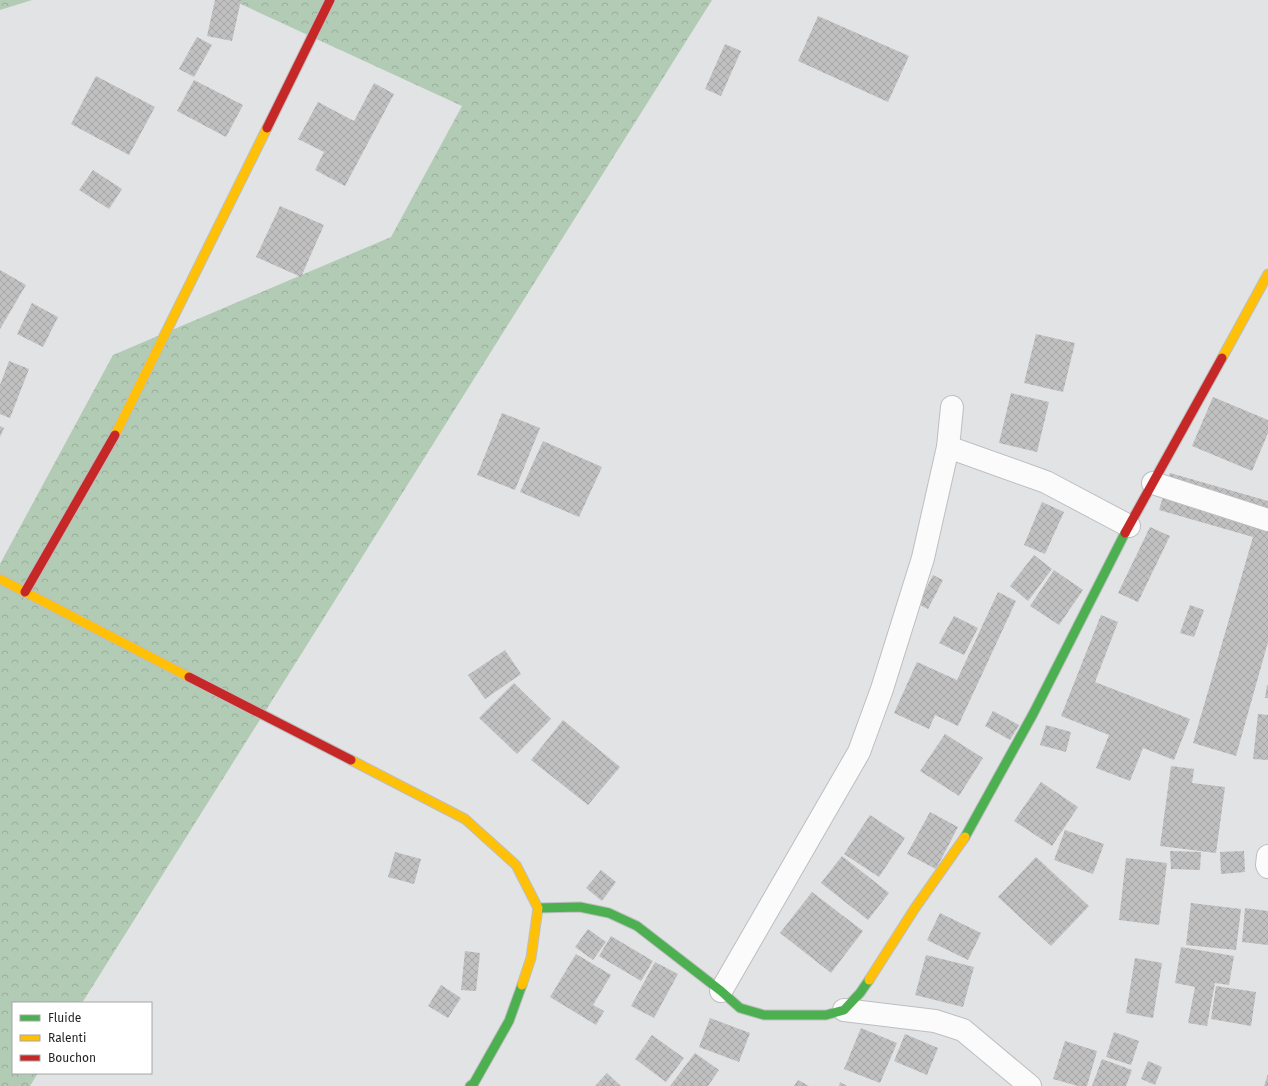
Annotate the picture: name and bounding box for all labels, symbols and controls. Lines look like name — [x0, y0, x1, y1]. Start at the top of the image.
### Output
legend — [12, 1002, 152, 1074]
text: Fluide — [48, 1011, 81, 1025]
text: Ralenti — [48, 1031, 86, 1045]
text: Bouchon — [48, 1051, 96, 1065]

